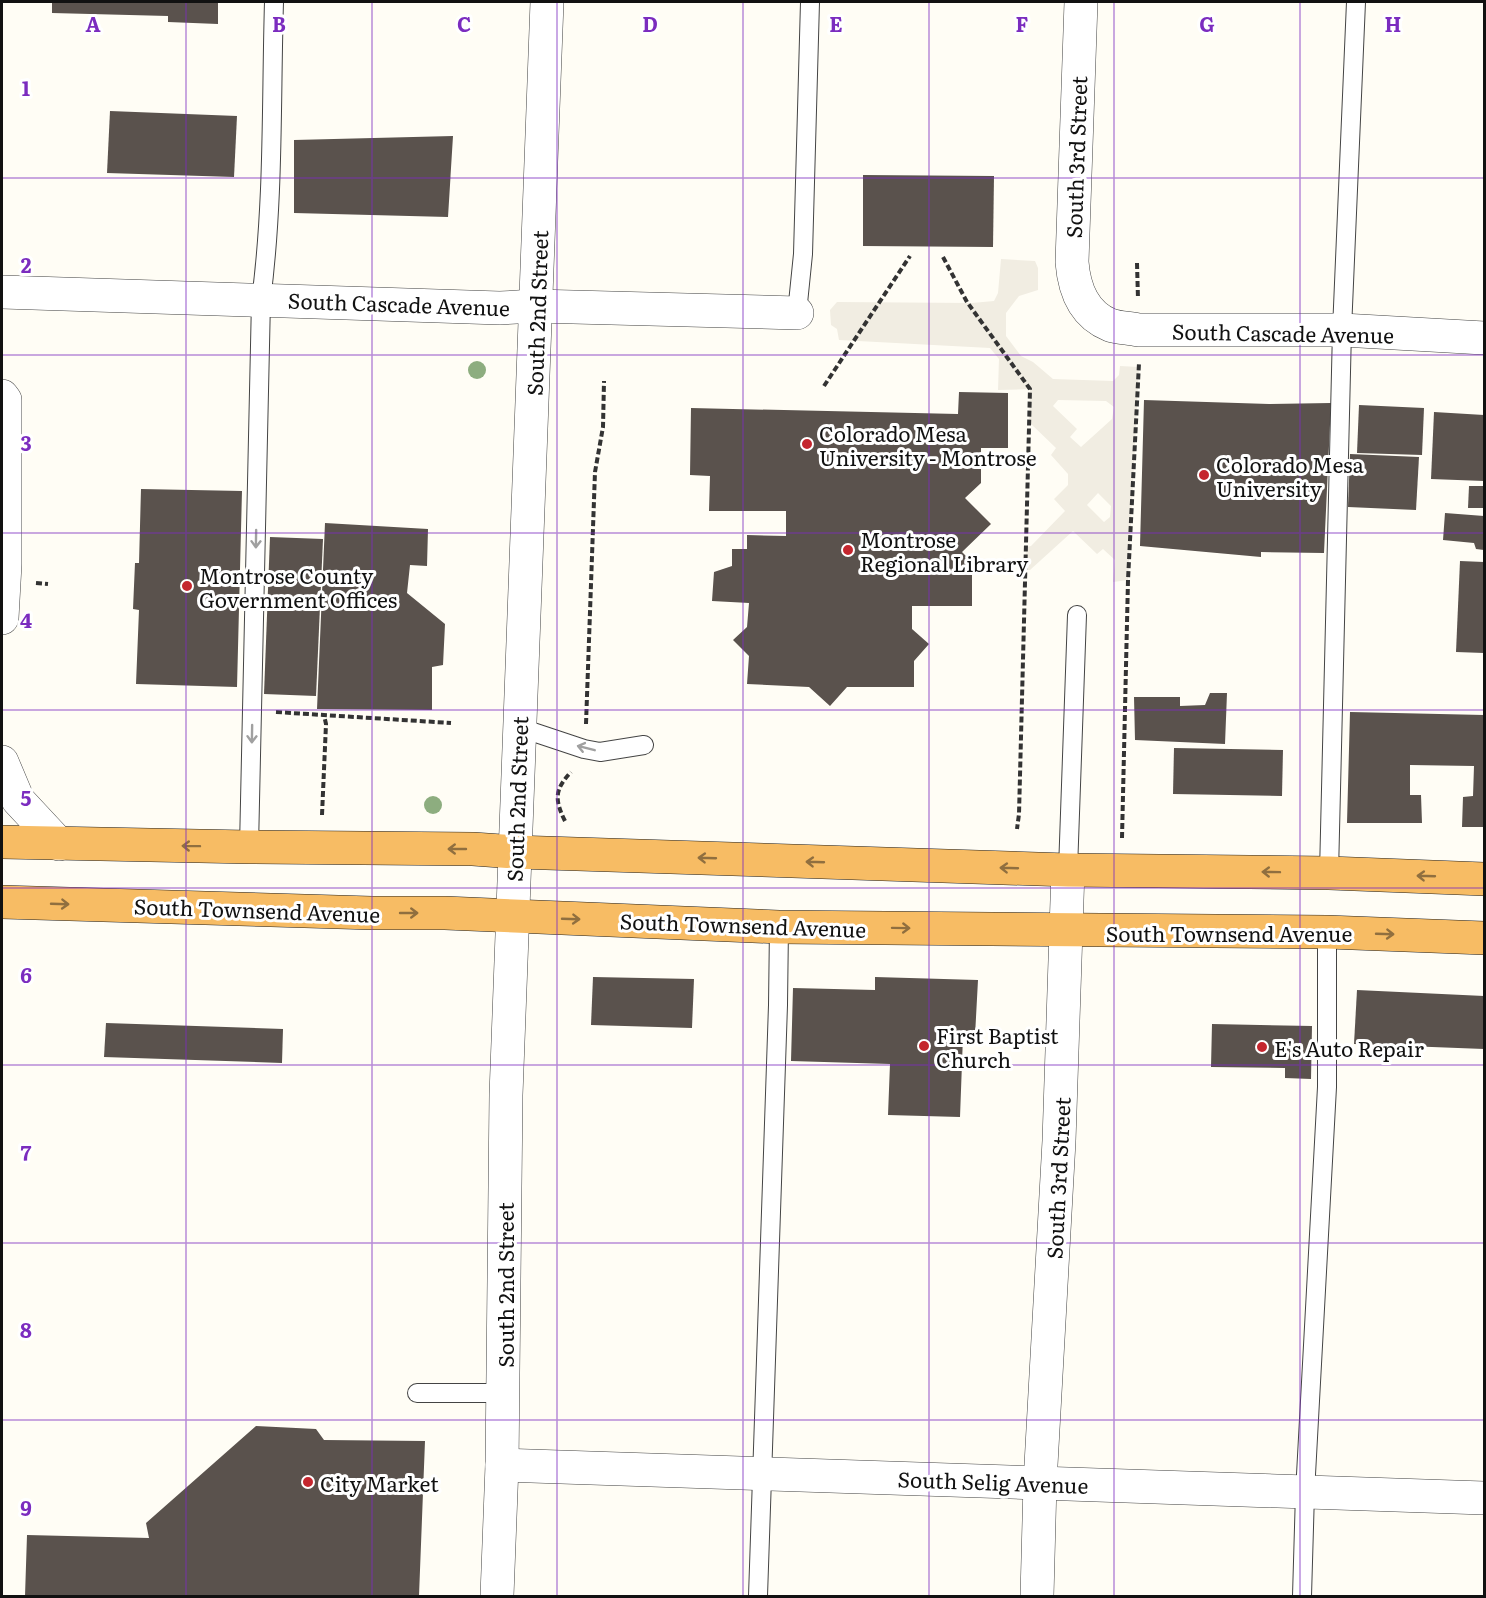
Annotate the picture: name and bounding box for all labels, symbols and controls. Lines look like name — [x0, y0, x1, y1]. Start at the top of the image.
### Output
text: A — [85, 8, 101, 38]
text: B — [272, 8, 286, 38]
text: C — [457, 8, 471, 38]
text: D — [642, 8, 658, 38]
text: E — [829, 8, 843, 38]
text: F — [1016, 8, 1029, 38]
text: G — [1199, 8, 1215, 38]
text: H — [1385, 8, 1401, 38]
text: 1 — [22, 72, 30, 102]
street label: South 3rd Street — [1057, 75, 1093, 239]
street label: South 2nd Street — [518, 229, 554, 396]
text: 2 — [21, 249, 32, 279]
street label: South Cascade Avenue — [287, 284, 511, 322]
street label: South Cascade Avenue — [1172, 315, 1394, 349]
place label: Colorado Mesa University - Montrose — [819, 417, 1037, 472]
text: 3 — [20, 427, 32, 457]
marker: Colorado Mesa University - Montrose — [800, 437, 814, 451]
place label: Colorado Mesa University — [1216, 448, 1365, 503]
marker: Colorado Mesa University — [1197, 468, 1211, 482]
place label: Montrose Regional Library — [860, 523, 1029, 578]
one-way arrow — [251, 528, 262, 548]
marker: Montrose Regional Library — [841, 543, 855, 557]
place label: Montrose County Government Offices — [199, 559, 397, 614]
marker: Montrose County Government Offices — [180, 579, 194, 593]
text: 4 — [20, 604, 32, 634]
street label: South 2nd Street — [498, 715, 534, 882]
one-way arrow — [246, 723, 258, 743]
one-way arrow — [577, 742, 596, 754]
text: 5 — [21, 782, 32, 812]
one-way arrow — [181, 840, 201, 852]
one-way arrow — [447, 843, 467, 855]
one-way arrow — [698, 853, 718, 864]
one-way arrow — [805, 856, 825, 867]
one-way arrow — [1000, 863, 1020, 874]
one-way arrow — [1261, 866, 1281, 878]
one-way arrow — [1417, 871, 1437, 882]
street label: South Townsend Avenue — [133, 889, 381, 929]
one-way arrow — [49, 898, 69, 909]
street label: South Townsend Avenue — [619, 904, 867, 944]
one-way arrow — [399, 907, 419, 919]
one-way arrow — [560, 913, 580, 925]
street label: South Townsend Avenue — [1106, 917, 1352, 948]
one-way arrow — [890, 922, 910, 934]
one-way arrow — [1375, 928, 1395, 939]
text: 6 — [20, 959, 32, 989]
place label: First Baptist Church — [936, 1019, 1059, 1074]
place label: E's Auto Repair — [1274, 1032, 1424, 1063]
marker: First Baptist Church — [917, 1039, 931, 1053]
marker: E's Auto Repair — [1255, 1040, 1269, 1054]
street label: South 3rd Street — [1037, 1096, 1077, 1260]
text: 7 — [21, 1137, 32, 1167]
street label: South 2nd Street — [489, 1202, 520, 1368]
text: 8 — [20, 1314, 32, 1344]
street label: South Selig Avenue — [897, 1462, 1089, 1500]
place label: City Market — [320, 1467, 439, 1498]
marker: City Market — [301, 1475, 315, 1489]
text: 9 — [20, 1492, 32, 1522]

